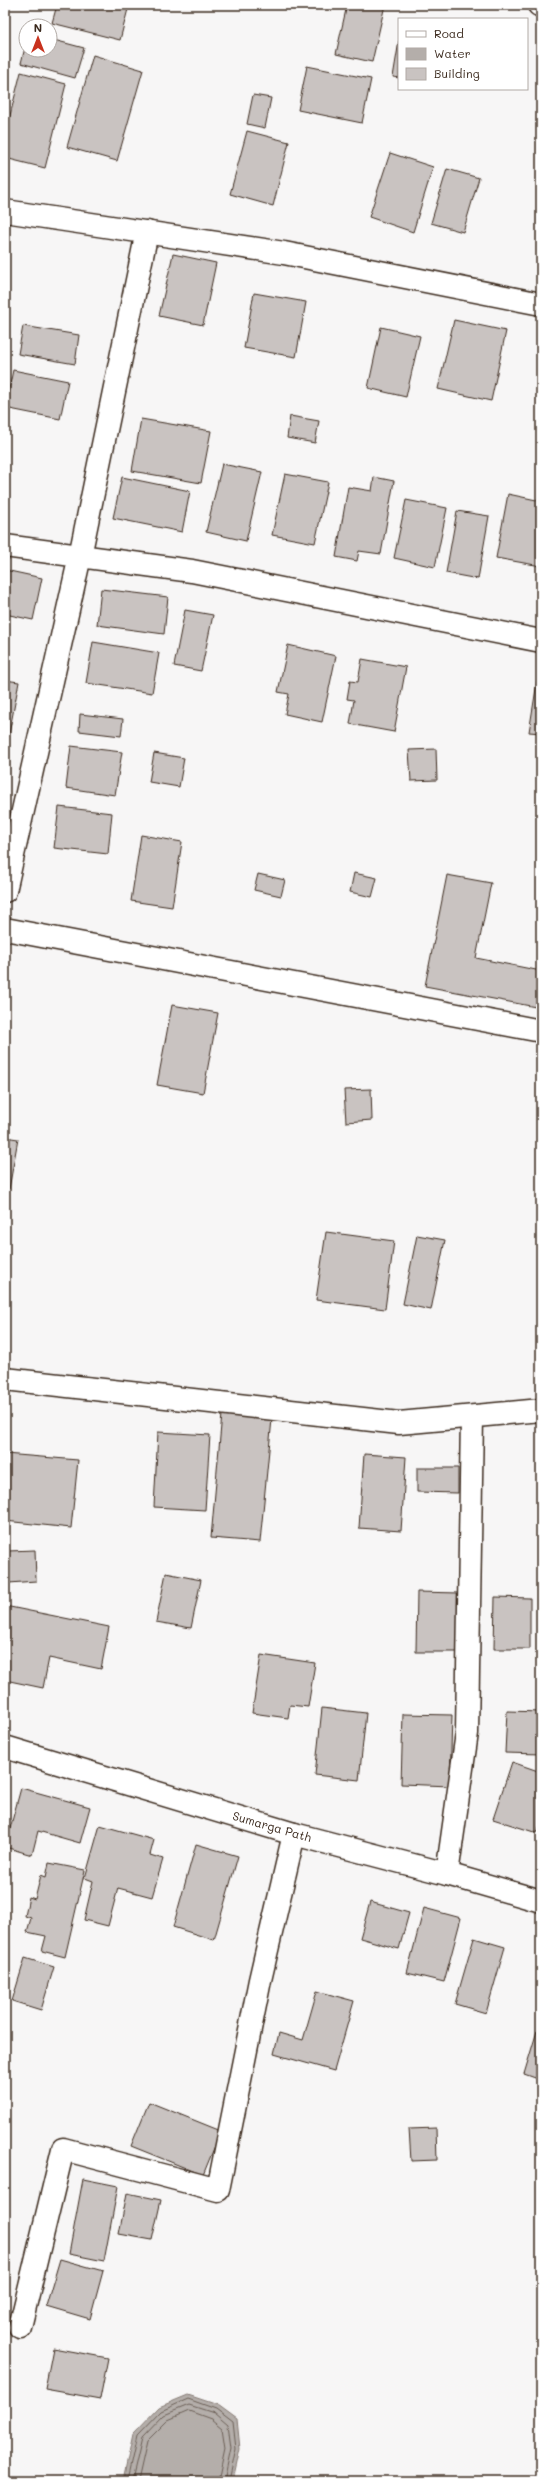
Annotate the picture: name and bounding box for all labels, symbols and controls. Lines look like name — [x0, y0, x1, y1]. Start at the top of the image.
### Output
north arrow — [18, 18, 58, 58]
legend — [398, 18, 528, 90]
text: N — [34, 20, 42, 35]
text: Road — [434, 25, 464, 41]
text: Water — [434, 45, 471, 61]
text: Building — [434, 65, 480, 81]
street label: Sumarga Path — [231, 1807, 314, 1845]

